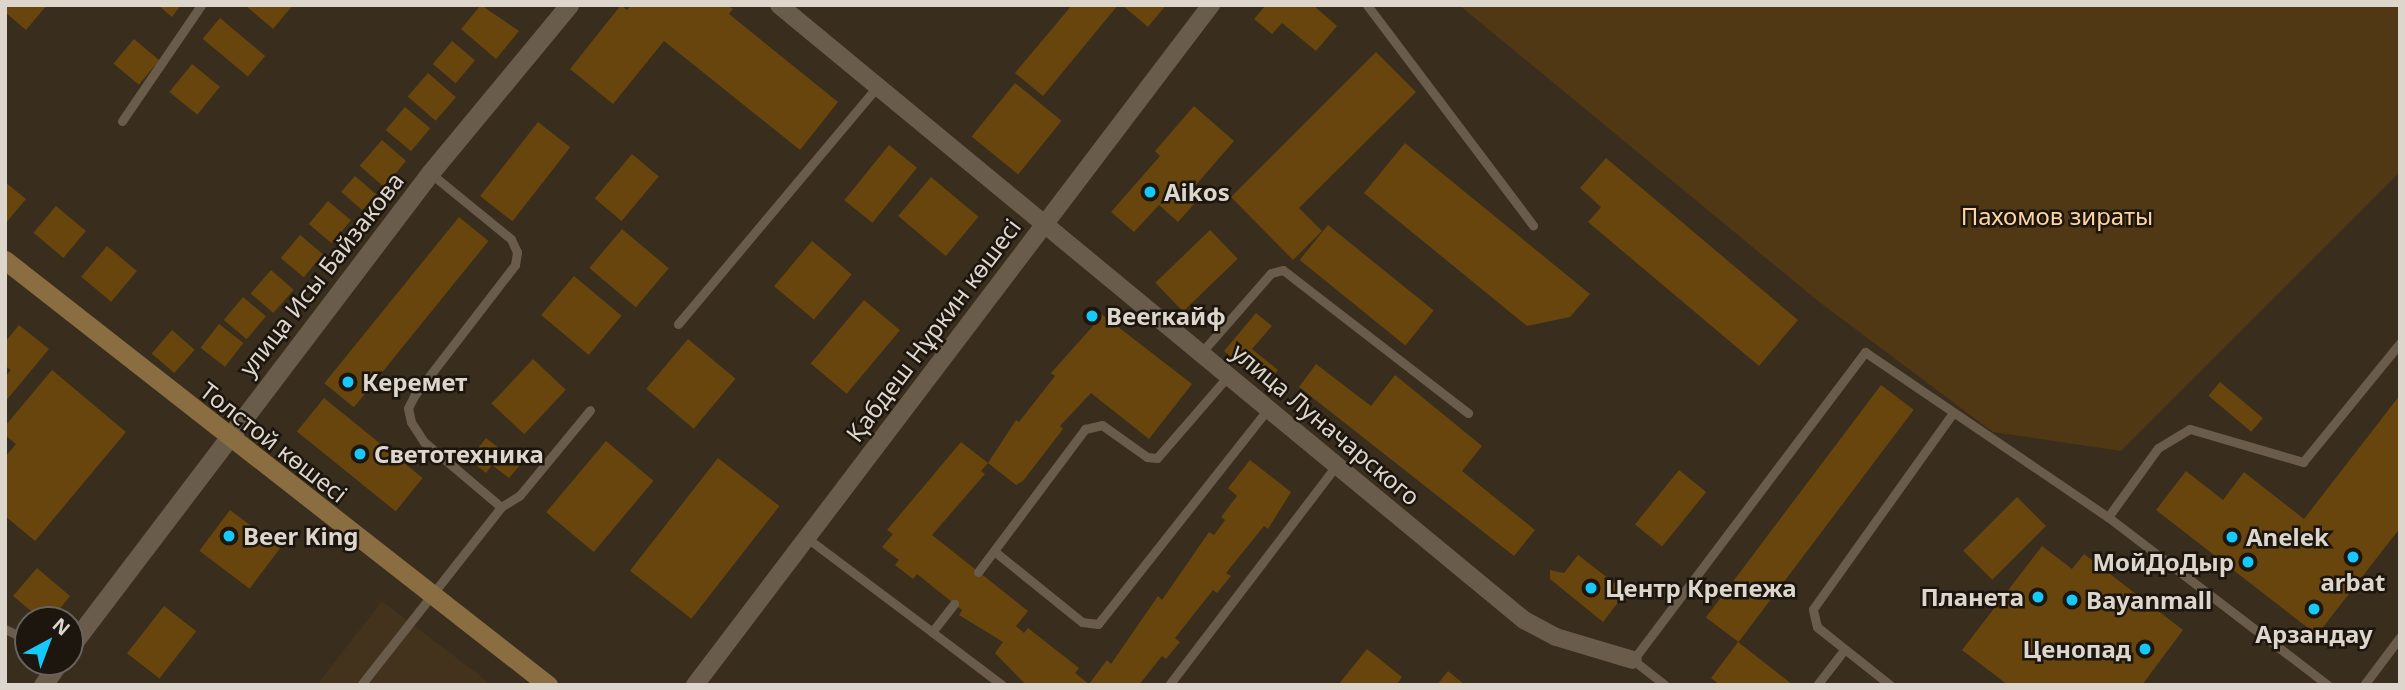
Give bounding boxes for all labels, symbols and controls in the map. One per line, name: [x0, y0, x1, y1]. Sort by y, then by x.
street label: улица Исы Байзакова: [233, 167, 409, 381]
place label: Aikos: [1164, 178, 1230, 206]
marker: Aikos: [1142, 184, 1158, 200]
park label: Пахомов зираты: [1961, 202, 2153, 230]
street label: Қабдеш Нұркин көшесі: [840, 213, 1026, 447]
place label: Beerкайф: [1106, 302, 1226, 330]
marker: Beerкайф: [1084, 308, 1100, 324]
street label: улица Луначарского: [1226, 337, 1426, 511]
place label: Керемет: [362, 368, 467, 396]
marker: Керемет: [340, 374, 356, 390]
street label: Толстой көшесі: [195, 376, 353, 508]
place label: Светотехника: [374, 440, 544, 468]
marker: Светотехника: [352, 446, 368, 462]
place label: Beer King: [243, 522, 358, 550]
place label: Anelek: [2246, 523, 2329, 551]
marker: Beer King: [221, 528, 237, 544]
marker: Anelek: [2224, 529, 2240, 545]
place label: МойДоДыр: [2092, 548, 2234, 576]
marker: arbat: [2345, 549, 2361, 565]
marker: МойДоДыр: [2240, 554, 2256, 570]
place label: arbat: [2320, 568, 2386, 596]
place label: Центр Крепежа: [1605, 574, 1797, 602]
marker: Центр Крепежа: [1583, 580, 1599, 596]
place label: Планета: [1921, 583, 2024, 611]
place label: Bayanmall: [2086, 586, 2212, 614]
marker: Планета: [2030, 589, 2046, 605]
marker: Bayanmall: [2064, 592, 2080, 608]
marker: Арзандау: [2306, 601, 2322, 617]
north arrow: [14, 606, 84, 676]
text: N: [47, 612, 76, 642]
place label: Арзандау: [2255, 620, 2373, 648]
place label: Ценопад: [2023, 635, 2131, 663]
marker: Ценопад: [2137, 641, 2153, 657]

